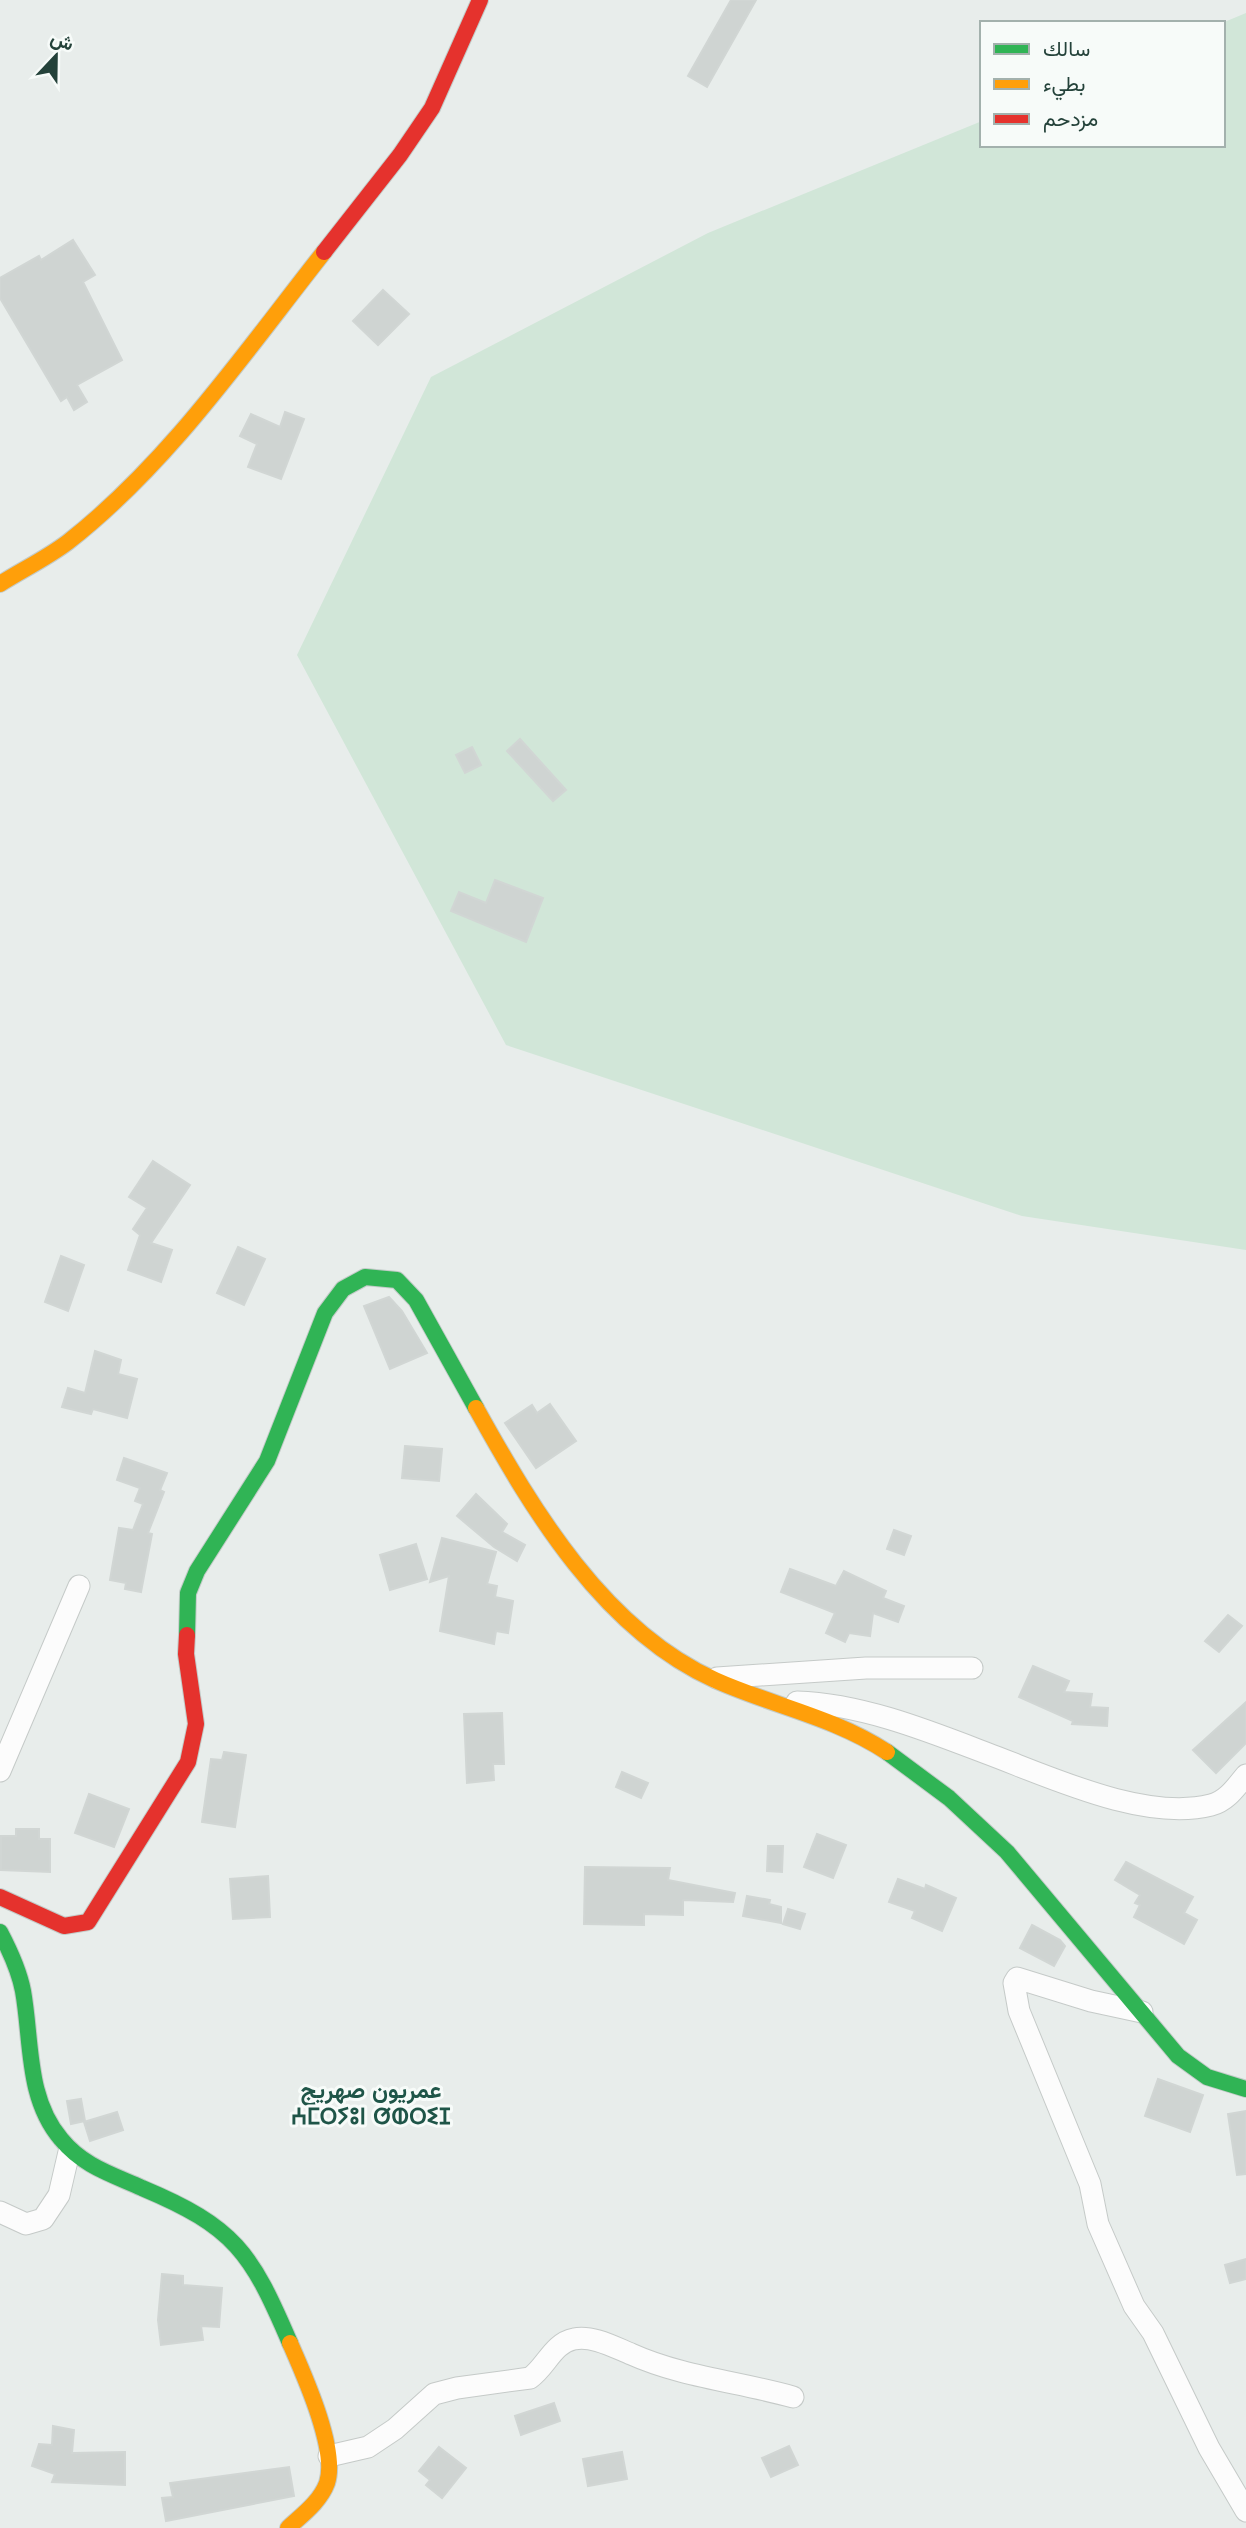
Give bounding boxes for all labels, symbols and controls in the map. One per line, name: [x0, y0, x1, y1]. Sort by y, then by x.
north arrow: [21, 21, 91, 91]
legend: [980, 21, 1225, 147]
text: ش: [47, 24, 78, 58]
text: سالك: [1043, 34, 1090, 64]
text: بطيء: [1043, 69, 1086, 101]
text: مزدحم: [1043, 104, 1098, 134]
district label: عمريون صهريج ⵄⵎⵔⵢⵓⵏ ⵚⵀⵔⵉⵊ: [291, 2073, 451, 2133]

